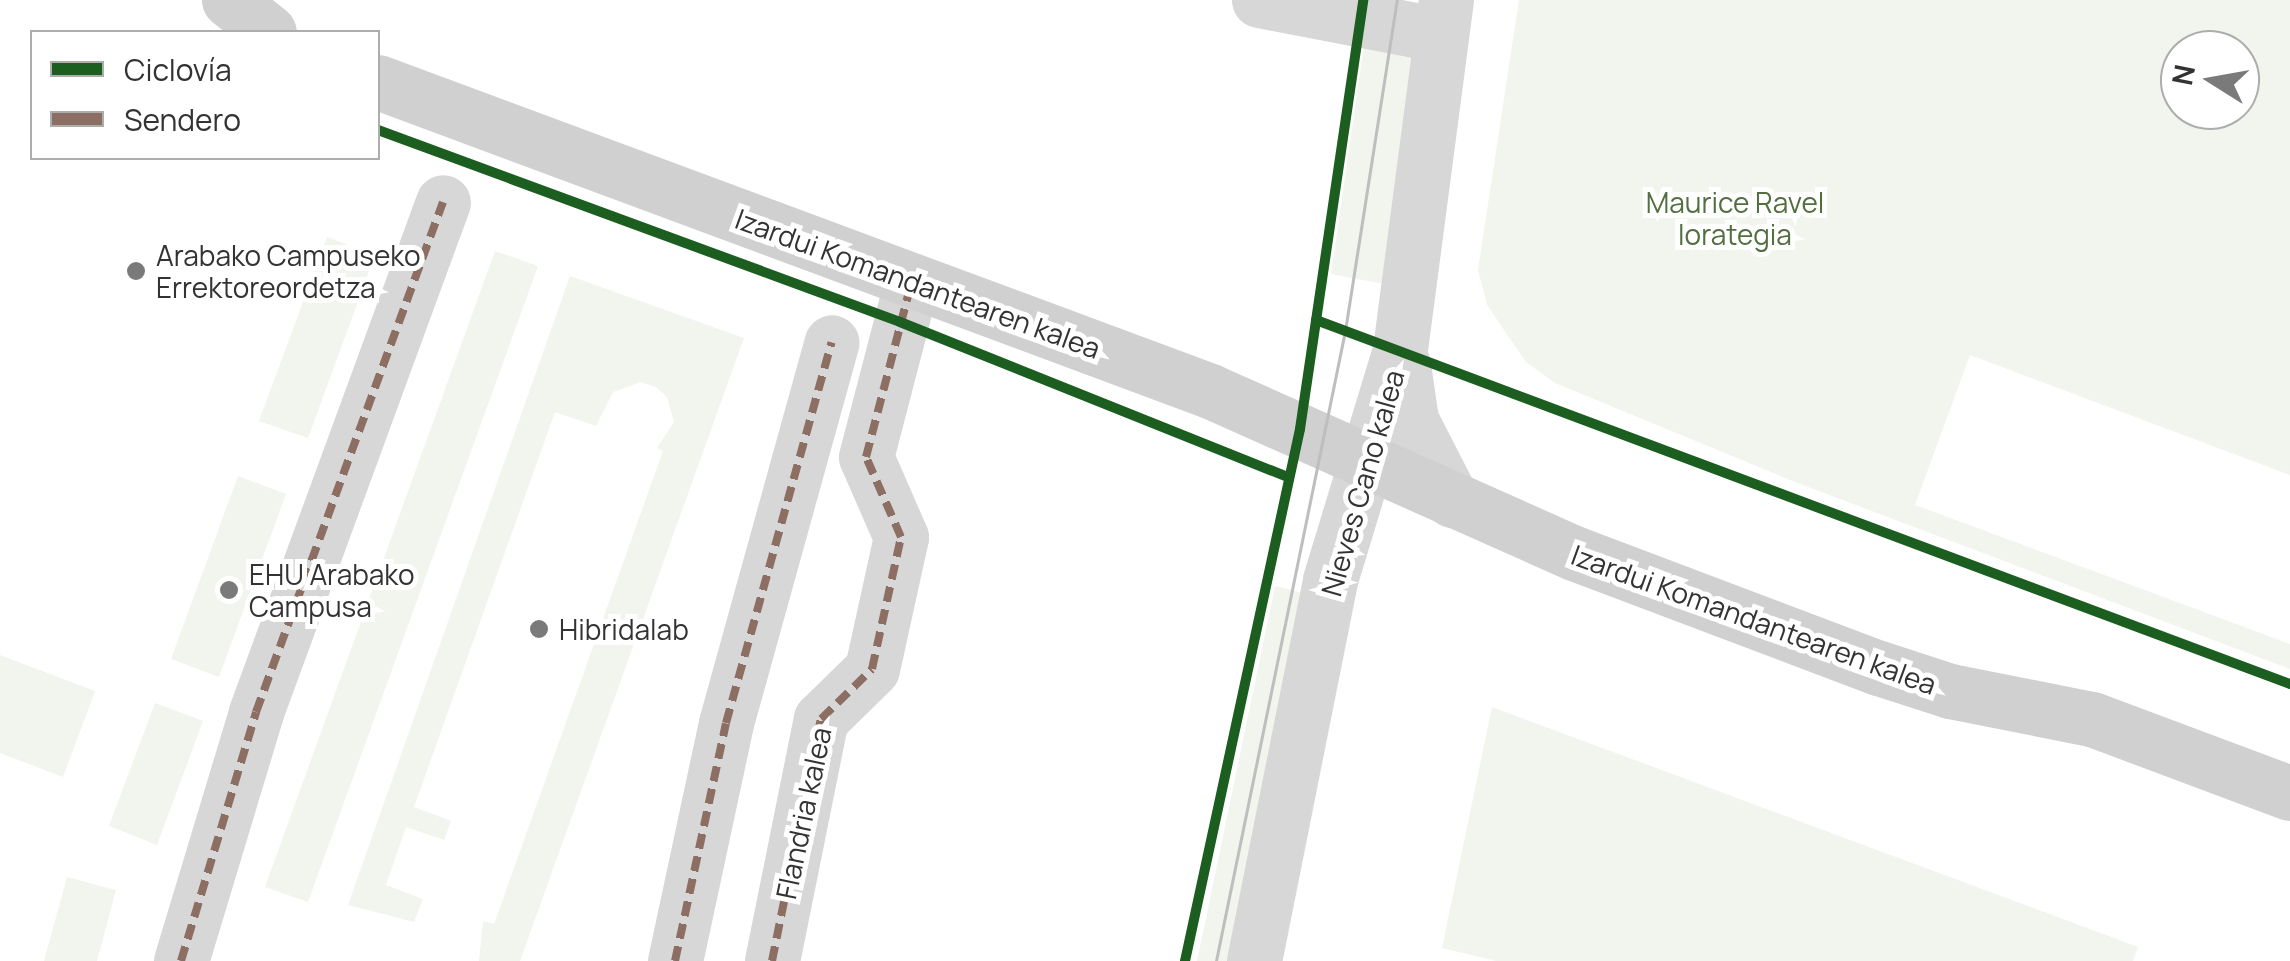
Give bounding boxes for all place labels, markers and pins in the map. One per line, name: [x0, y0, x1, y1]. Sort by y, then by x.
place label: Arabako Campuseko Errektoreordetza: [156, 238, 421, 304]
marker: Arabako Campuseko Errektoreordetza: [125, 260, 147, 282]
place label: EHU Arabako Campusa: [249, 557, 415, 623]
marker: EHU Arabako Campusa: [218, 579, 240, 601]
place label: Hibridalab: [559, 612, 689, 646]
marker: Hibridalab: [528, 618, 550, 640]

